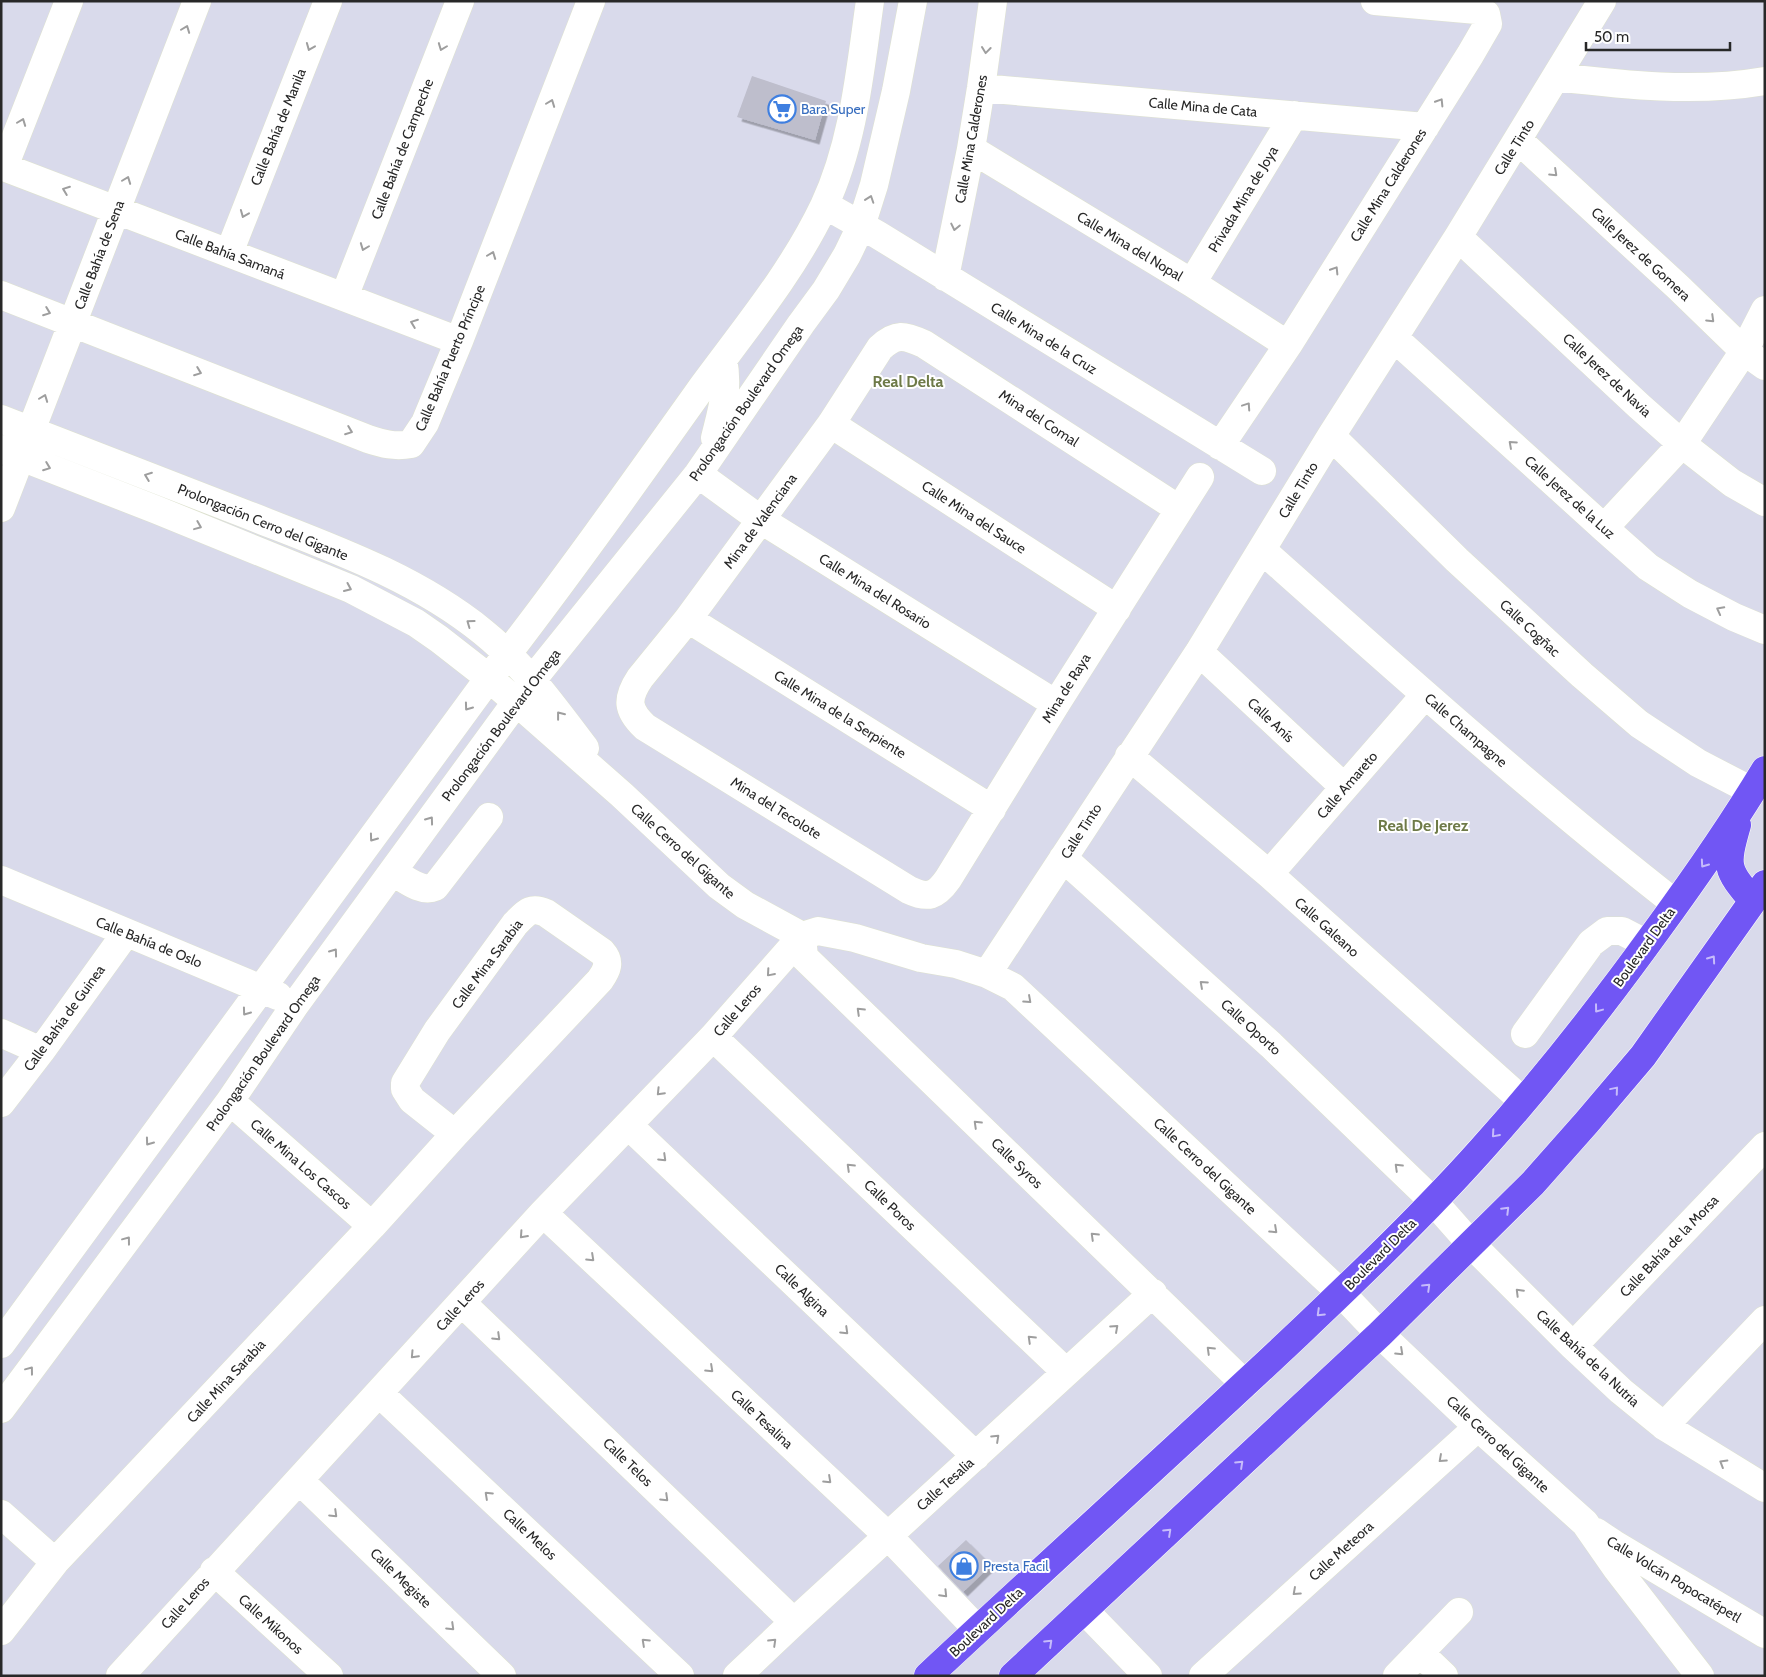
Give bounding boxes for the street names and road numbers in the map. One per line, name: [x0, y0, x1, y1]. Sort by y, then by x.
street label: Calle Bahía de Manila: [246, 66, 310, 188]
street label: Calle Mina Calderones: [951, 73, 991, 205]
street label: Calle Bahía de Campeche: [367, 76, 437, 222]
street label: Calle Mina de Cata: [1148, 93, 1258, 121]
street label: Calle Tinto: [1490, 115, 1538, 178]
street label: Calle Mina Calderones: [1346, 125, 1430, 245]
street label: Privada Mina de Joya: [1204, 142, 1282, 256]
street label: Calle Bahía de Sena: [70, 198, 128, 312]
street label: Calle Jerez de Gomera: [1588, 203, 1695, 305]
street label: Calle Mina del Nopal: [1074, 207, 1187, 285]
street label: Calle Bahía Samaná: [173, 225, 288, 283]
street label: Calle Bahía Puerto Príncipe: [411, 282, 489, 434]
street label: Calle Mina de la Cruz: [987, 298, 1101, 378]
street label: Prolongación Boulevard Omega: [685, 321, 807, 485]
street label: Calle Jerez de Navia: [1559, 329, 1655, 421]
street label: Mina del Comal: [996, 385, 1083, 451]
street label: Calle Jerez de la Luz: [1521, 451, 1619, 543]
street label: Calle Tinto: [1274, 458, 1322, 521]
street label: Mina de Valenciana: [719, 470, 801, 572]
street label: Calle Mina del Sauce: [918, 476, 1030, 558]
street label: Prolongación Cerro del Gigante: [175, 480, 351, 564]
street label: Calle Mina del Rosario: [816, 549, 935, 633]
street label: Calle Cogñac: [1496, 595, 1564, 661]
street label: Prolongación Boulevard Omega: [438, 645, 564, 805]
street label: Mina de Raya: [1038, 650, 1095, 726]
street label: Calle Mina de la Serpiente: [771, 666, 909, 762]
street label: Calle Champagne: [1421, 689, 1511, 771]
street label: Calle Anís: [1244, 694, 1298, 746]
street label: Calle Amareto: [1313, 747, 1381, 822]
street label: Mina del Tecolote: [727, 773, 825, 843]
street label: Calle Cerro del Gigante: [627, 799, 739, 903]
street label: Calle Tinto: [1056, 800, 1106, 862]
street label: Calle Galeano: [1291, 893, 1363, 961]
street label: Boulevard Delta: [1609, 903, 1679, 990]
street label: Calle Bahía de Oslo: [93, 912, 205, 972]
street label: Calle Mina Sarabia: [447, 915, 527, 1012]
street label: Calle Bahía de Guinea: [19, 961, 109, 1075]
street label: Prolongación Boulevard Omega: [202, 971, 324, 1135]
street label: Calle Leros: [709, 980, 765, 1040]
street label: Calle Oporto: [1217, 995, 1285, 1059]
street label: Calle Cerro del Gigante: [1150, 1114, 1260, 1218]
street label: Calle Mina Los Cascos: [247, 1115, 356, 1213]
street label: Calle Syros: [987, 1134, 1047, 1192]
street label: Calle Poros: [860, 1176, 920, 1234]
street label: Calle Bahía de la Morsa: [1616, 1191, 1722, 1301]
street label: Boulevard Delta: [1340, 1214, 1420, 1294]
street label: Calle Algina: [771, 1260, 833, 1321]
street label: Calle Leros: [432, 1275, 488, 1335]
street label: Calle Bahía de la Nutria: [1533, 1305, 1644, 1411]
street label: Calle Mina Sarabia: [183, 1335, 269, 1426]
street label: Calle Tesalina: [727, 1385, 797, 1453]
street label: Calle Cerro del Gigante: [1443, 1392, 1553, 1496]
street label: Calle Telos: [599, 1434, 657, 1490]
street label: Calle Tesalia: [913, 1453, 978, 1515]
street label: Calle Melos: [499, 1504, 561, 1564]
street label: Calle Meteora: [1305, 1517, 1377, 1585]
street label: Calle Volcán Popocatépetl: [1604, 1532, 1745, 1627]
street label: Calle Megiste: [367, 1544, 435, 1612]
street label: Calle Leros: [157, 1573, 213, 1633]
street label: Boulevard Delta: [945, 1583, 1027, 1661]
street label: Calle Mikonos: [235, 1590, 307, 1658]

